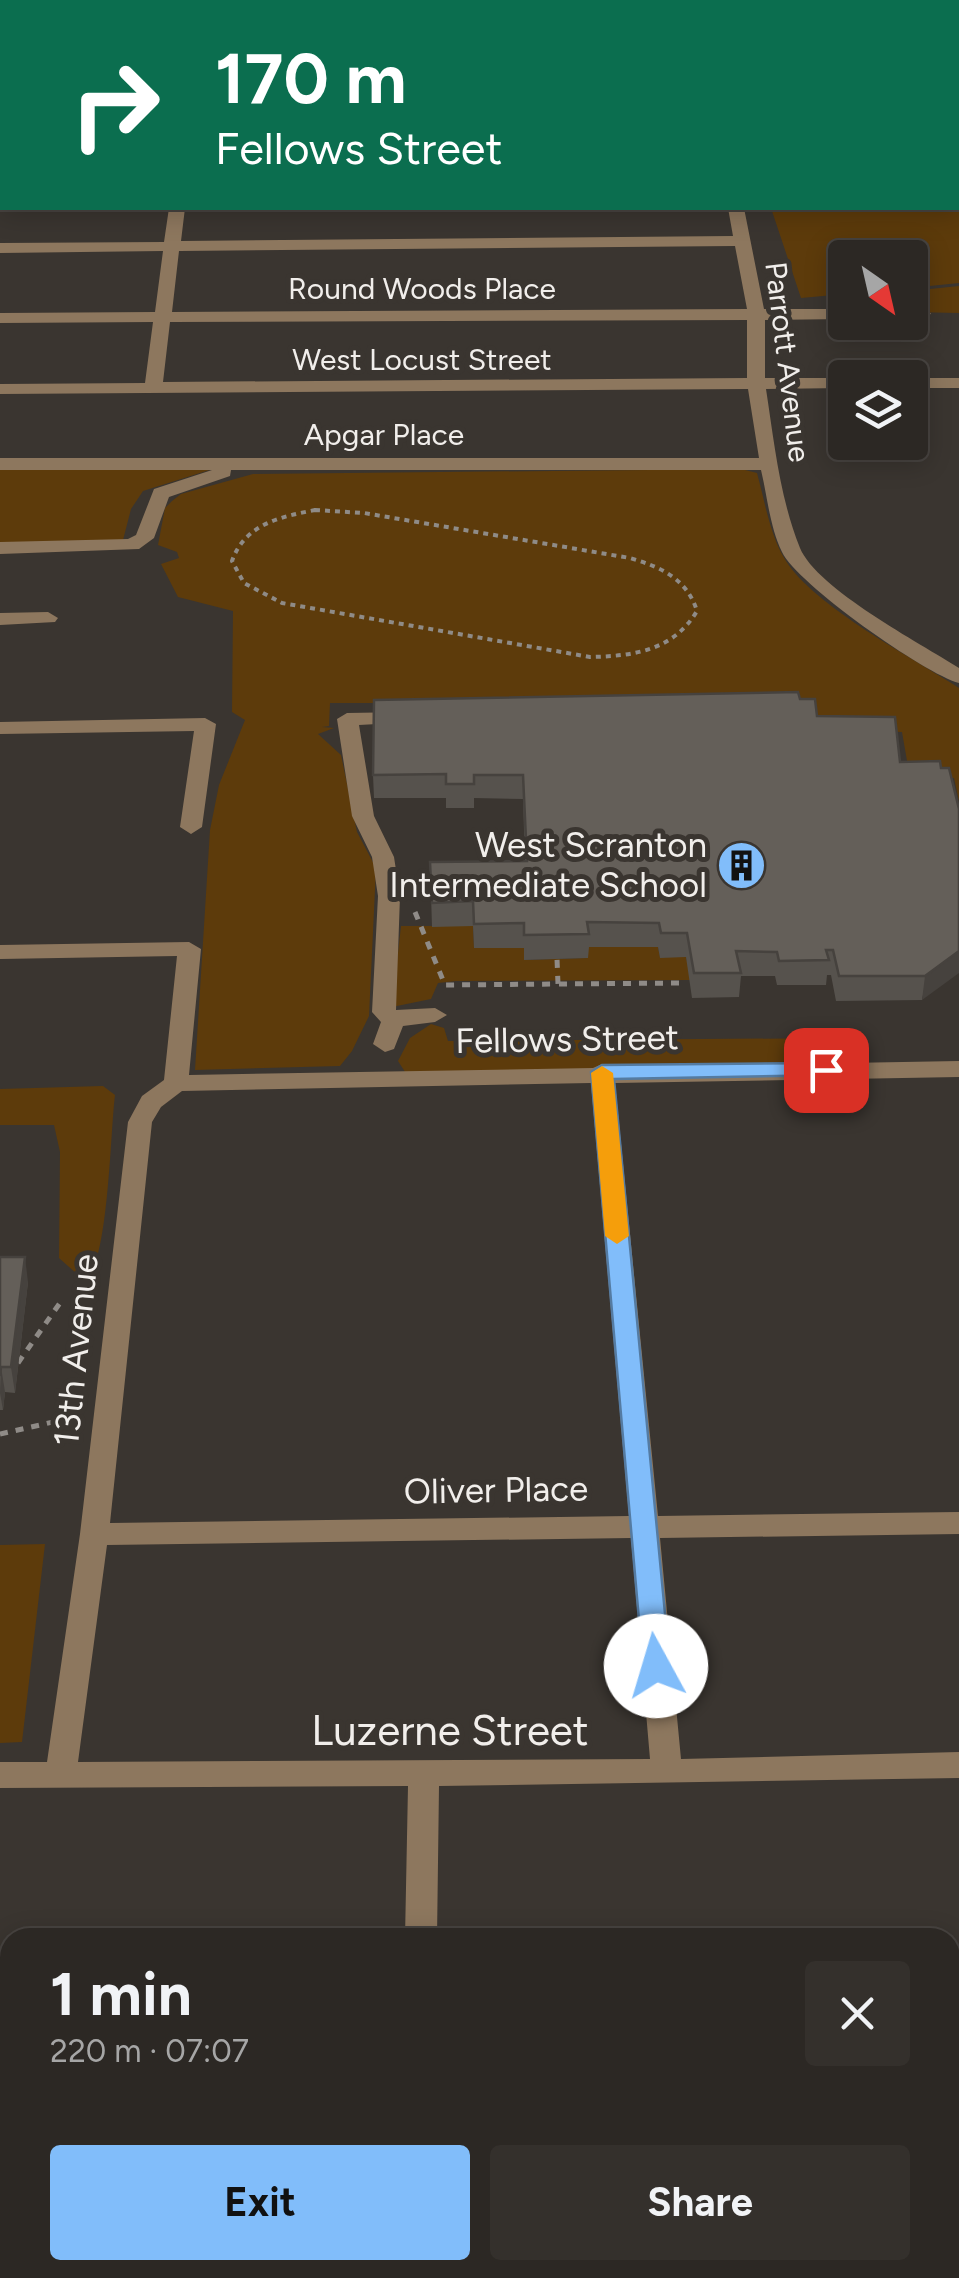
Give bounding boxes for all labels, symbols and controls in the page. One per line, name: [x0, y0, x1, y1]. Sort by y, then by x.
text: 170 m: [215, 36, 407, 121]
icon: right: [50, 40, 180, 170]
text: Fellows Street: [215, 121, 502, 175]
north arrow: [828, 240, 928, 340]
map controls: [828, 240, 928, 460]
street label: Parrott Avenue: [757, 260, 819, 464]
street label: Round Woods Place: [288, 270, 556, 307]
street label: West Locust Street: [292, 341, 552, 378]
button: layers: [828, 360, 928, 460]
street label: Apgar Place: [304, 416, 464, 453]
place label: West Scranton Intermediate School: [389, 824, 707, 906]
building icon: West Scranton Intermediate School: [716, 839, 768, 891]
street label: Fellows Street: [455, 1016, 679, 1062]
pin: [784, 1028, 869, 1113]
icon: arrive: [799, 1043, 854, 1098]
street label: 13th Avenue: [45, 1252, 107, 1448]
street label: Oliver Place: [404, 1467, 588, 1513]
position arrow: [604, 1614, 708, 1718]
street label: Luzerne Street: [311, 1705, 589, 1756]
text: 1 min: [50, 1958, 192, 2030]
button: close: [805, 1961, 910, 2066]
text: 220 m · 07:07: [50, 2032, 249, 2070]
button: Exit: [50, 2145, 470, 2260]
button: Share: [490, 2145, 910, 2260]

